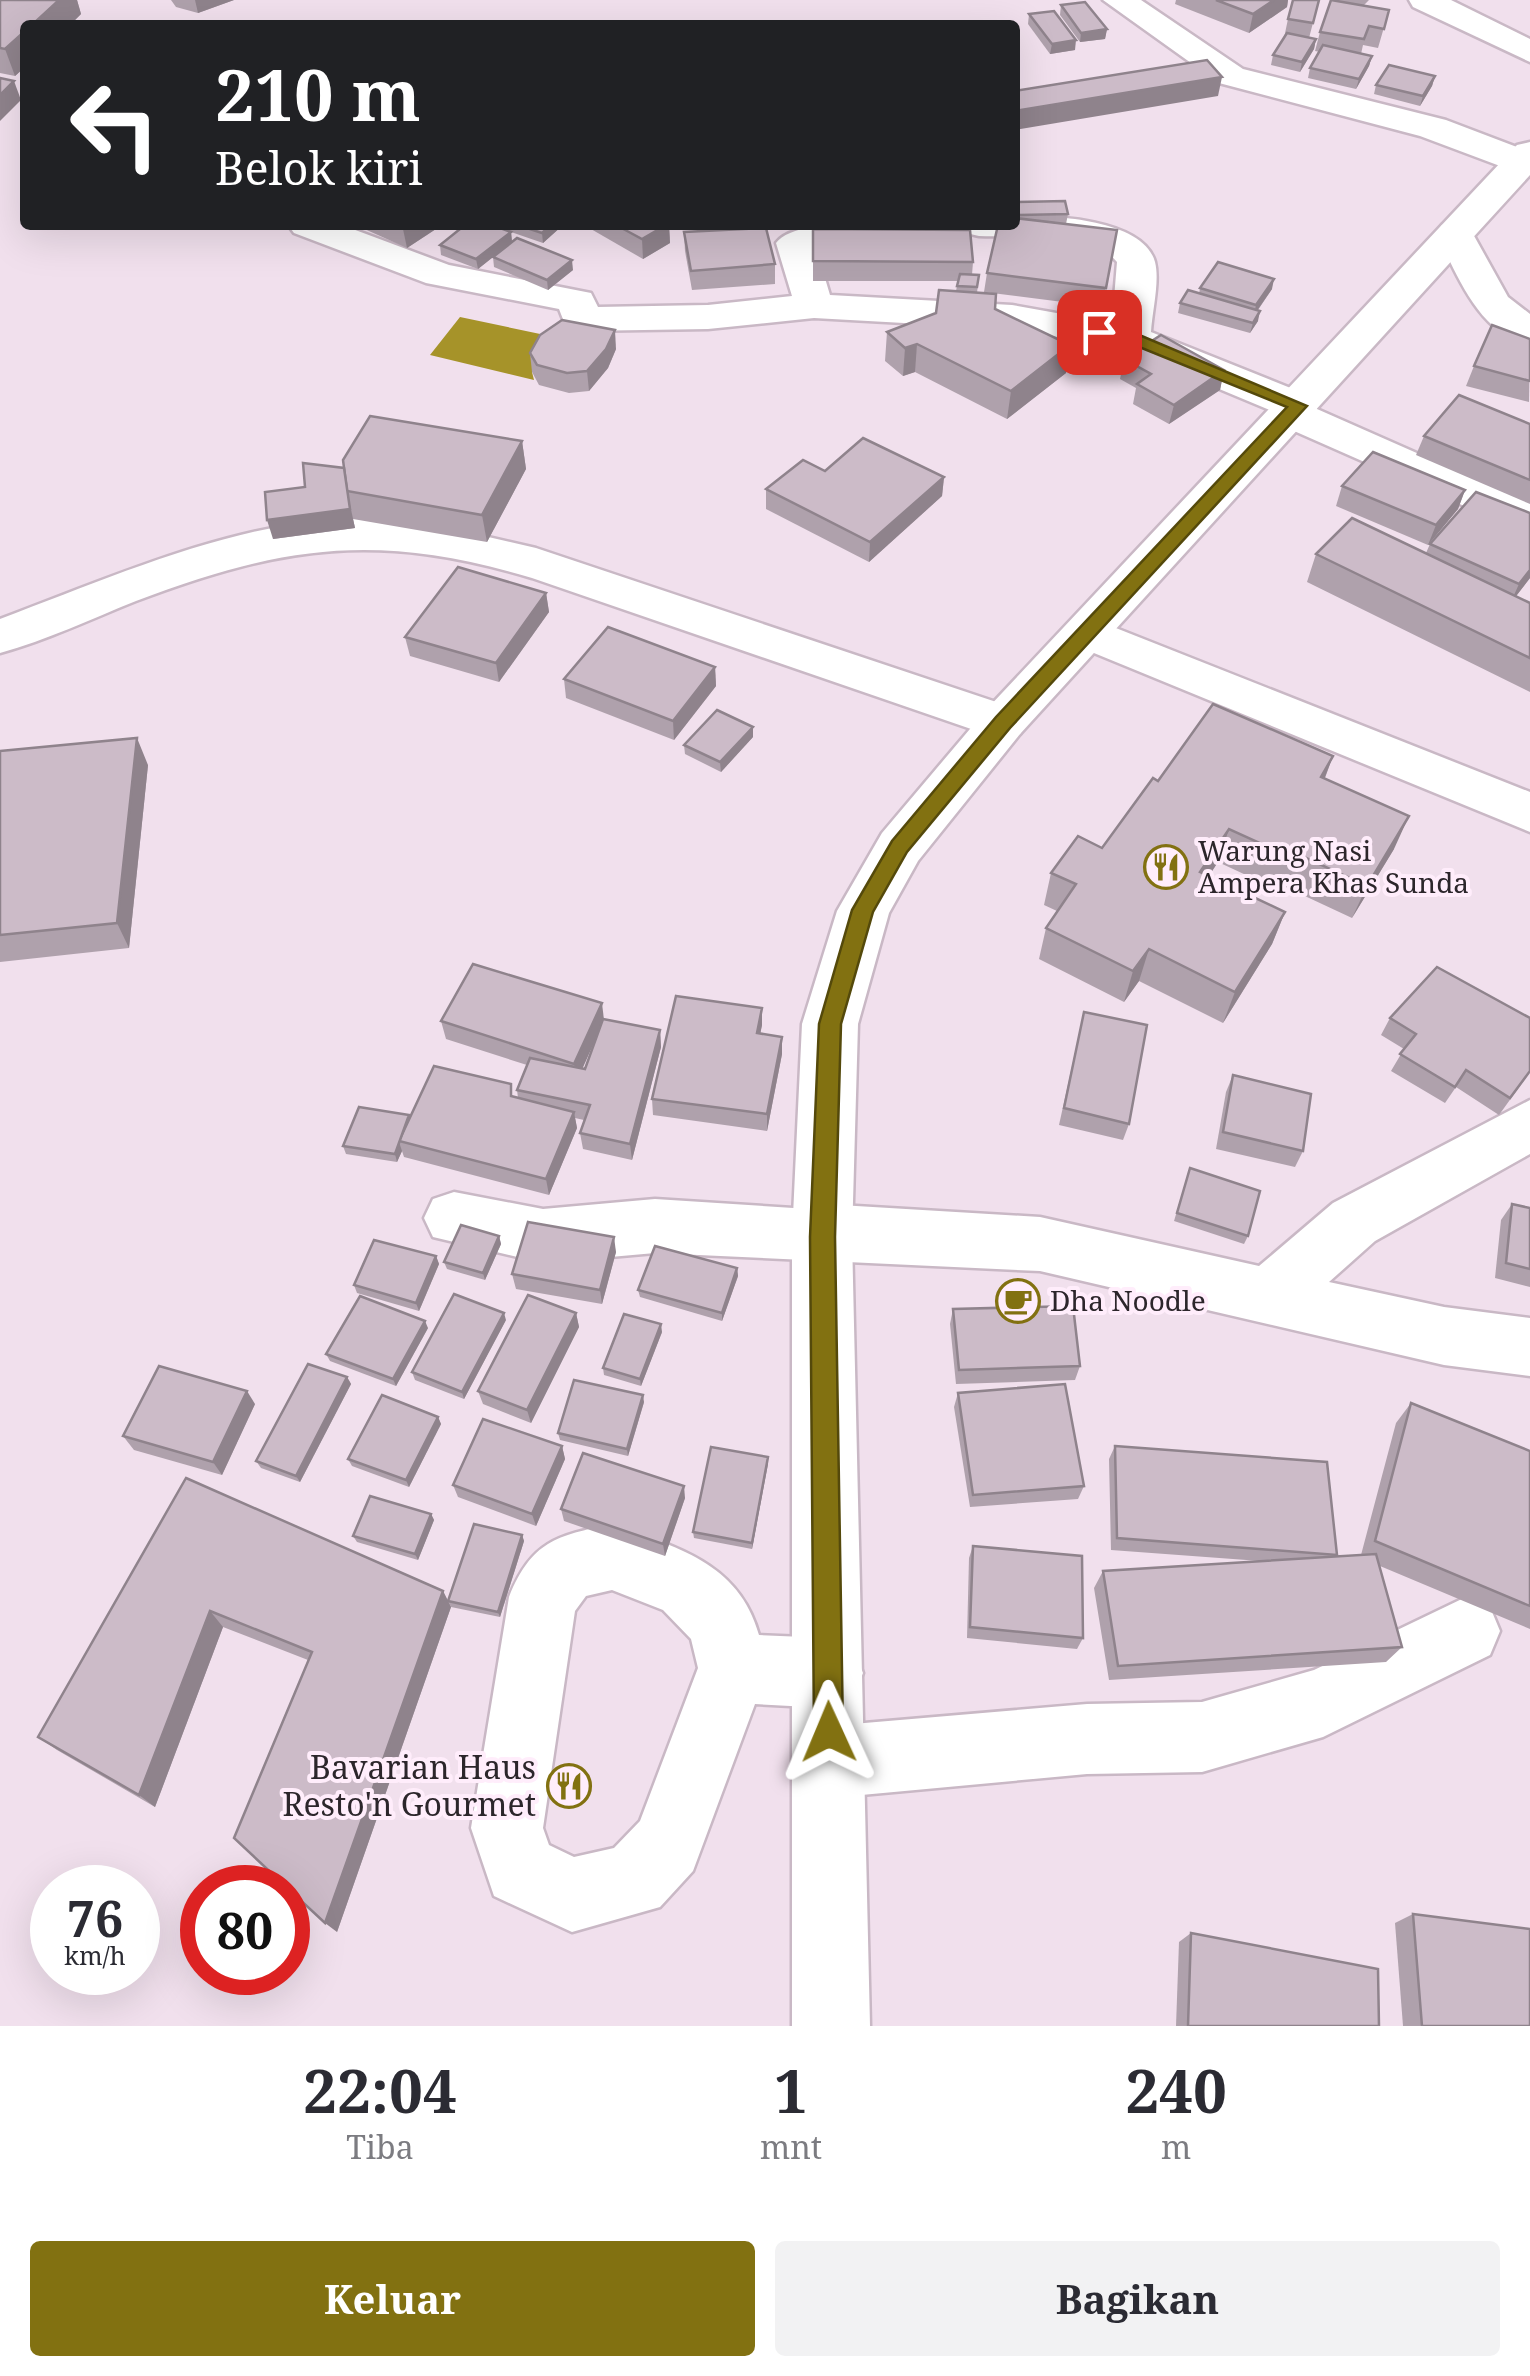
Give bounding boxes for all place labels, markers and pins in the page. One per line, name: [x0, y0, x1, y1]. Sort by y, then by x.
pin: [1057, 290, 1142, 375]
place label: Warung Nasi Ampera Khas Sunda: [1198, 831, 1469, 901]
restaurant icon: Warung Nasi Ampera Khas Sunda: [1143, 844, 1189, 890]
cafe icon: Dha Noodle: [995, 1278, 1041, 1324]
place label: Dha Noodle: [1050, 1281, 1206, 1319]
place label: Bavarian Haus Resto'n Gourmet: [282, 1745, 536, 1825]
restaurant icon: Bavarian Haus Resto'n Gourmet: [546, 1763, 592, 1809]

